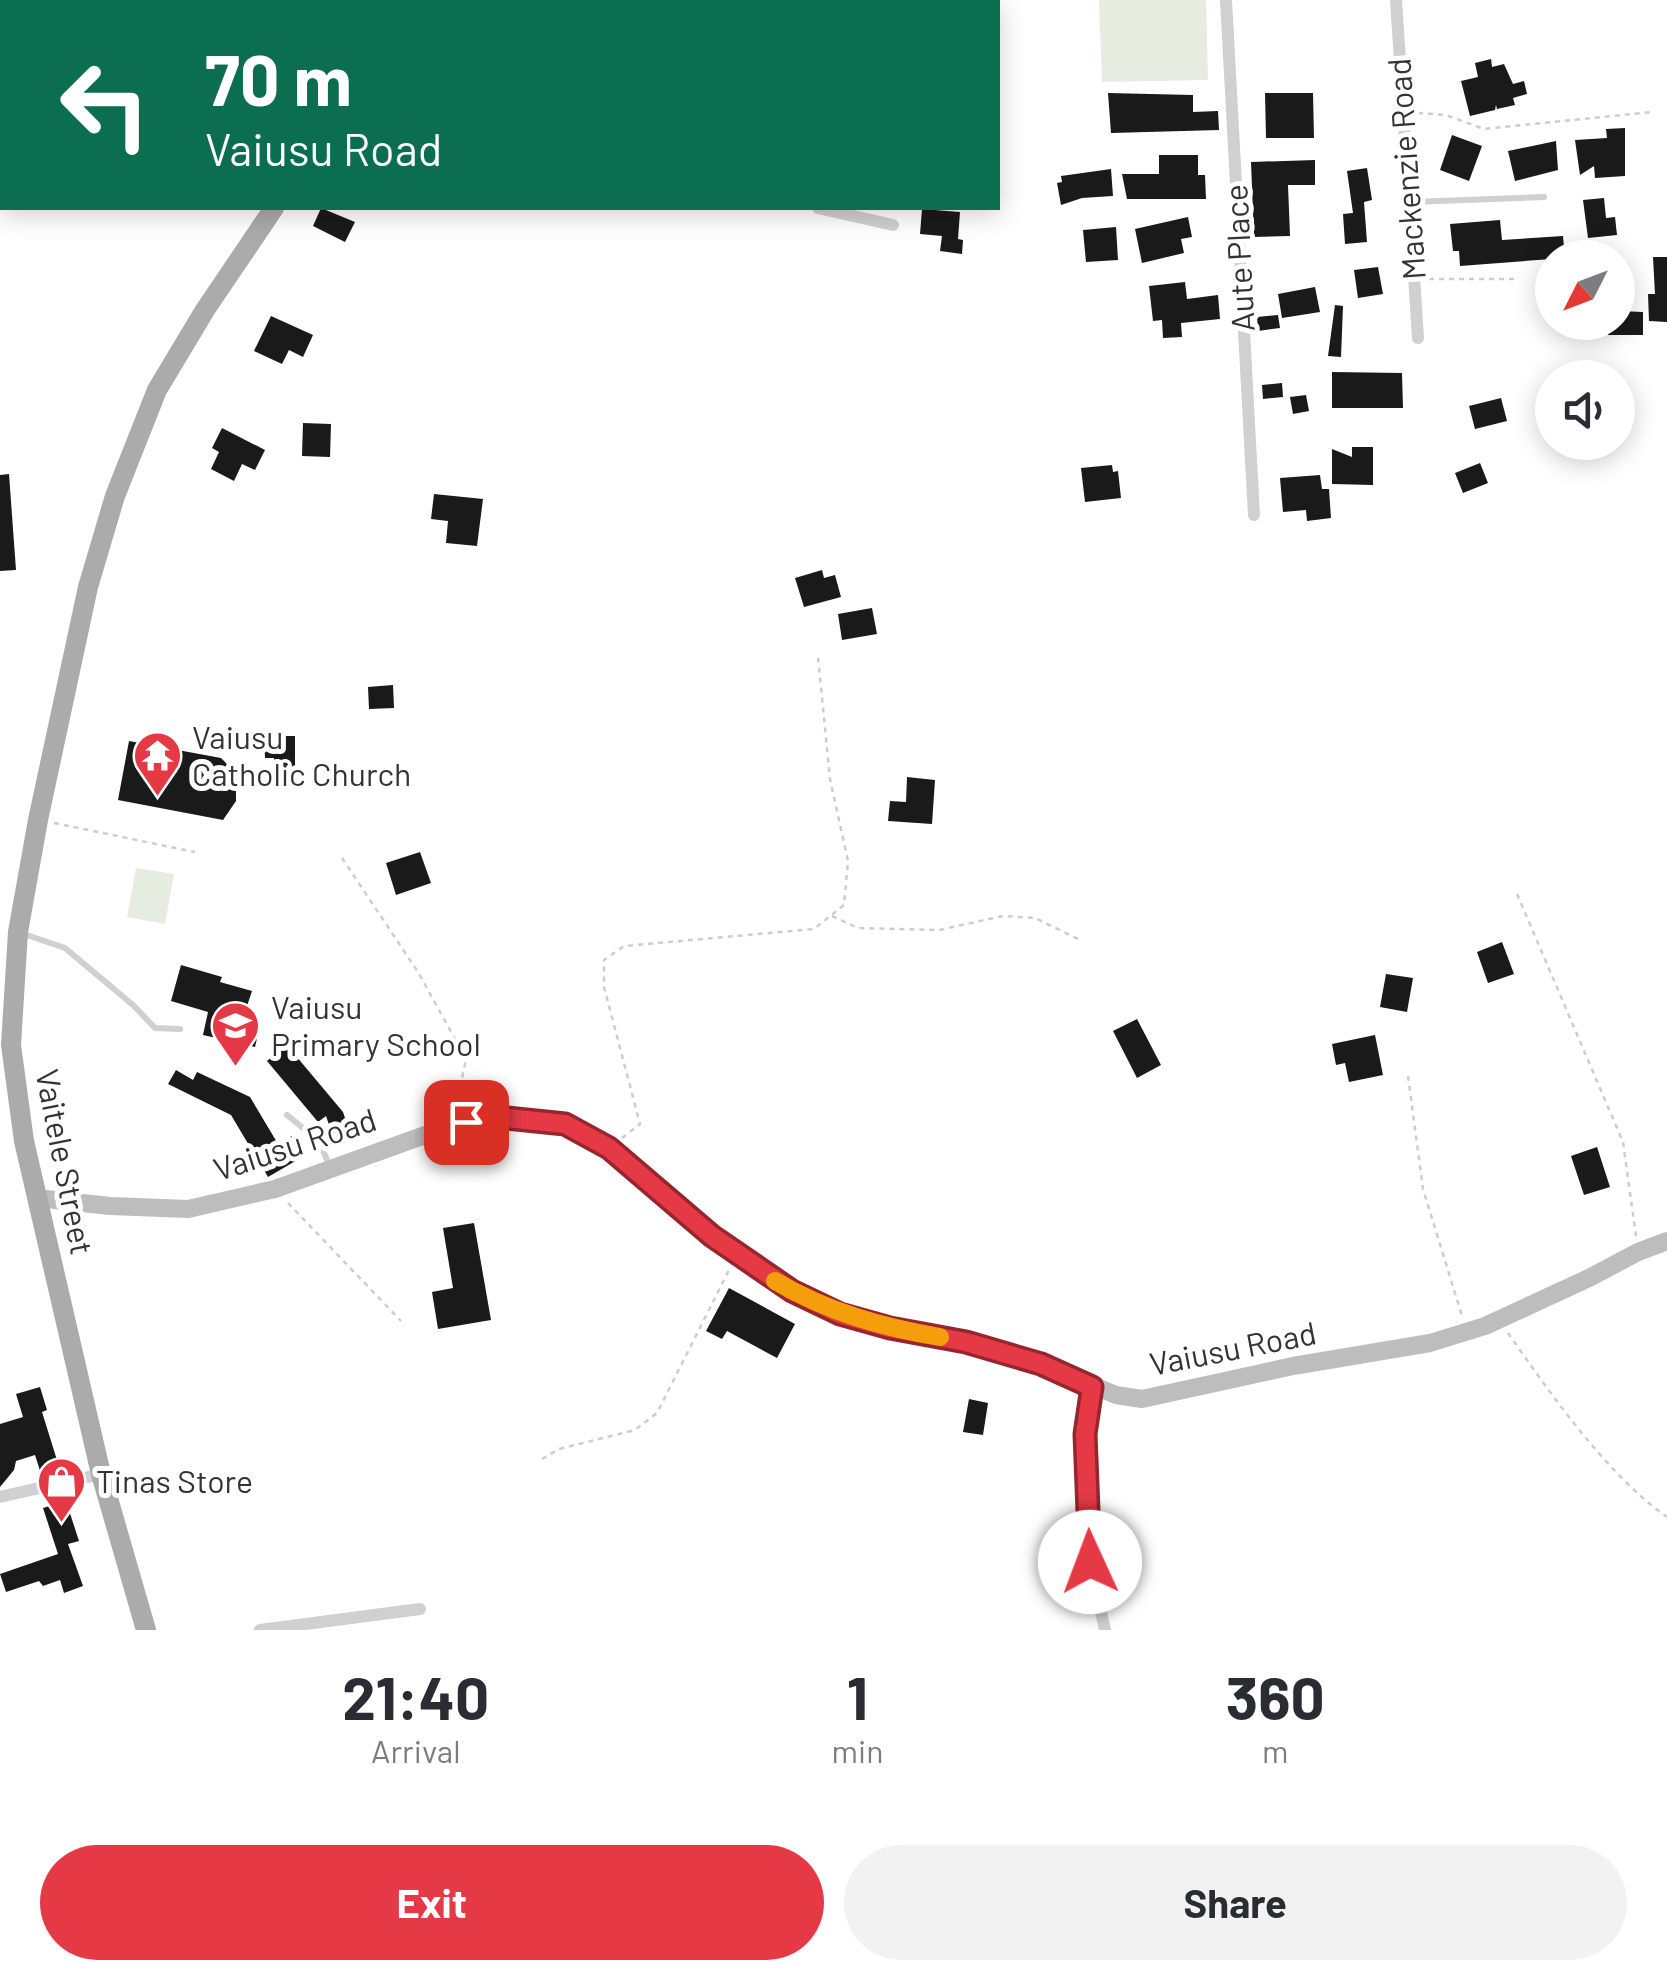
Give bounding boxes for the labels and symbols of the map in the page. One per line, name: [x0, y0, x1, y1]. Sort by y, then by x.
street label: Mackenzie Road: [1378, 57, 1432, 281]
street label: Aute Place: [1215, 183, 1261, 333]
north arrow: [1535, 240, 1635, 340]
place label: Vaiusu Catholic Church: [192, 717, 411, 792]
temple icon: Vaiusu Catholic Church: [131, 730, 183, 798]
place label: Vaiusu Primary School: [271, 987, 481, 1062]
school or university icon: Vaiusu Primary School: [210, 1000, 262, 1068]
street label: Vaitele Street: [29, 1066, 103, 1258]
pin: [424, 1080, 509, 1165]
street label: Vaiusu Road: [208, 1099, 380, 1187]
street label: Vaiusu Road: [1146, 1312, 1319, 1382]
shop icon: Tinas Store: [35, 1456, 87, 1524]
place label: Tinas Store: [96, 1461, 253, 1499]
position arrow: [1038, 1510, 1142, 1614]

